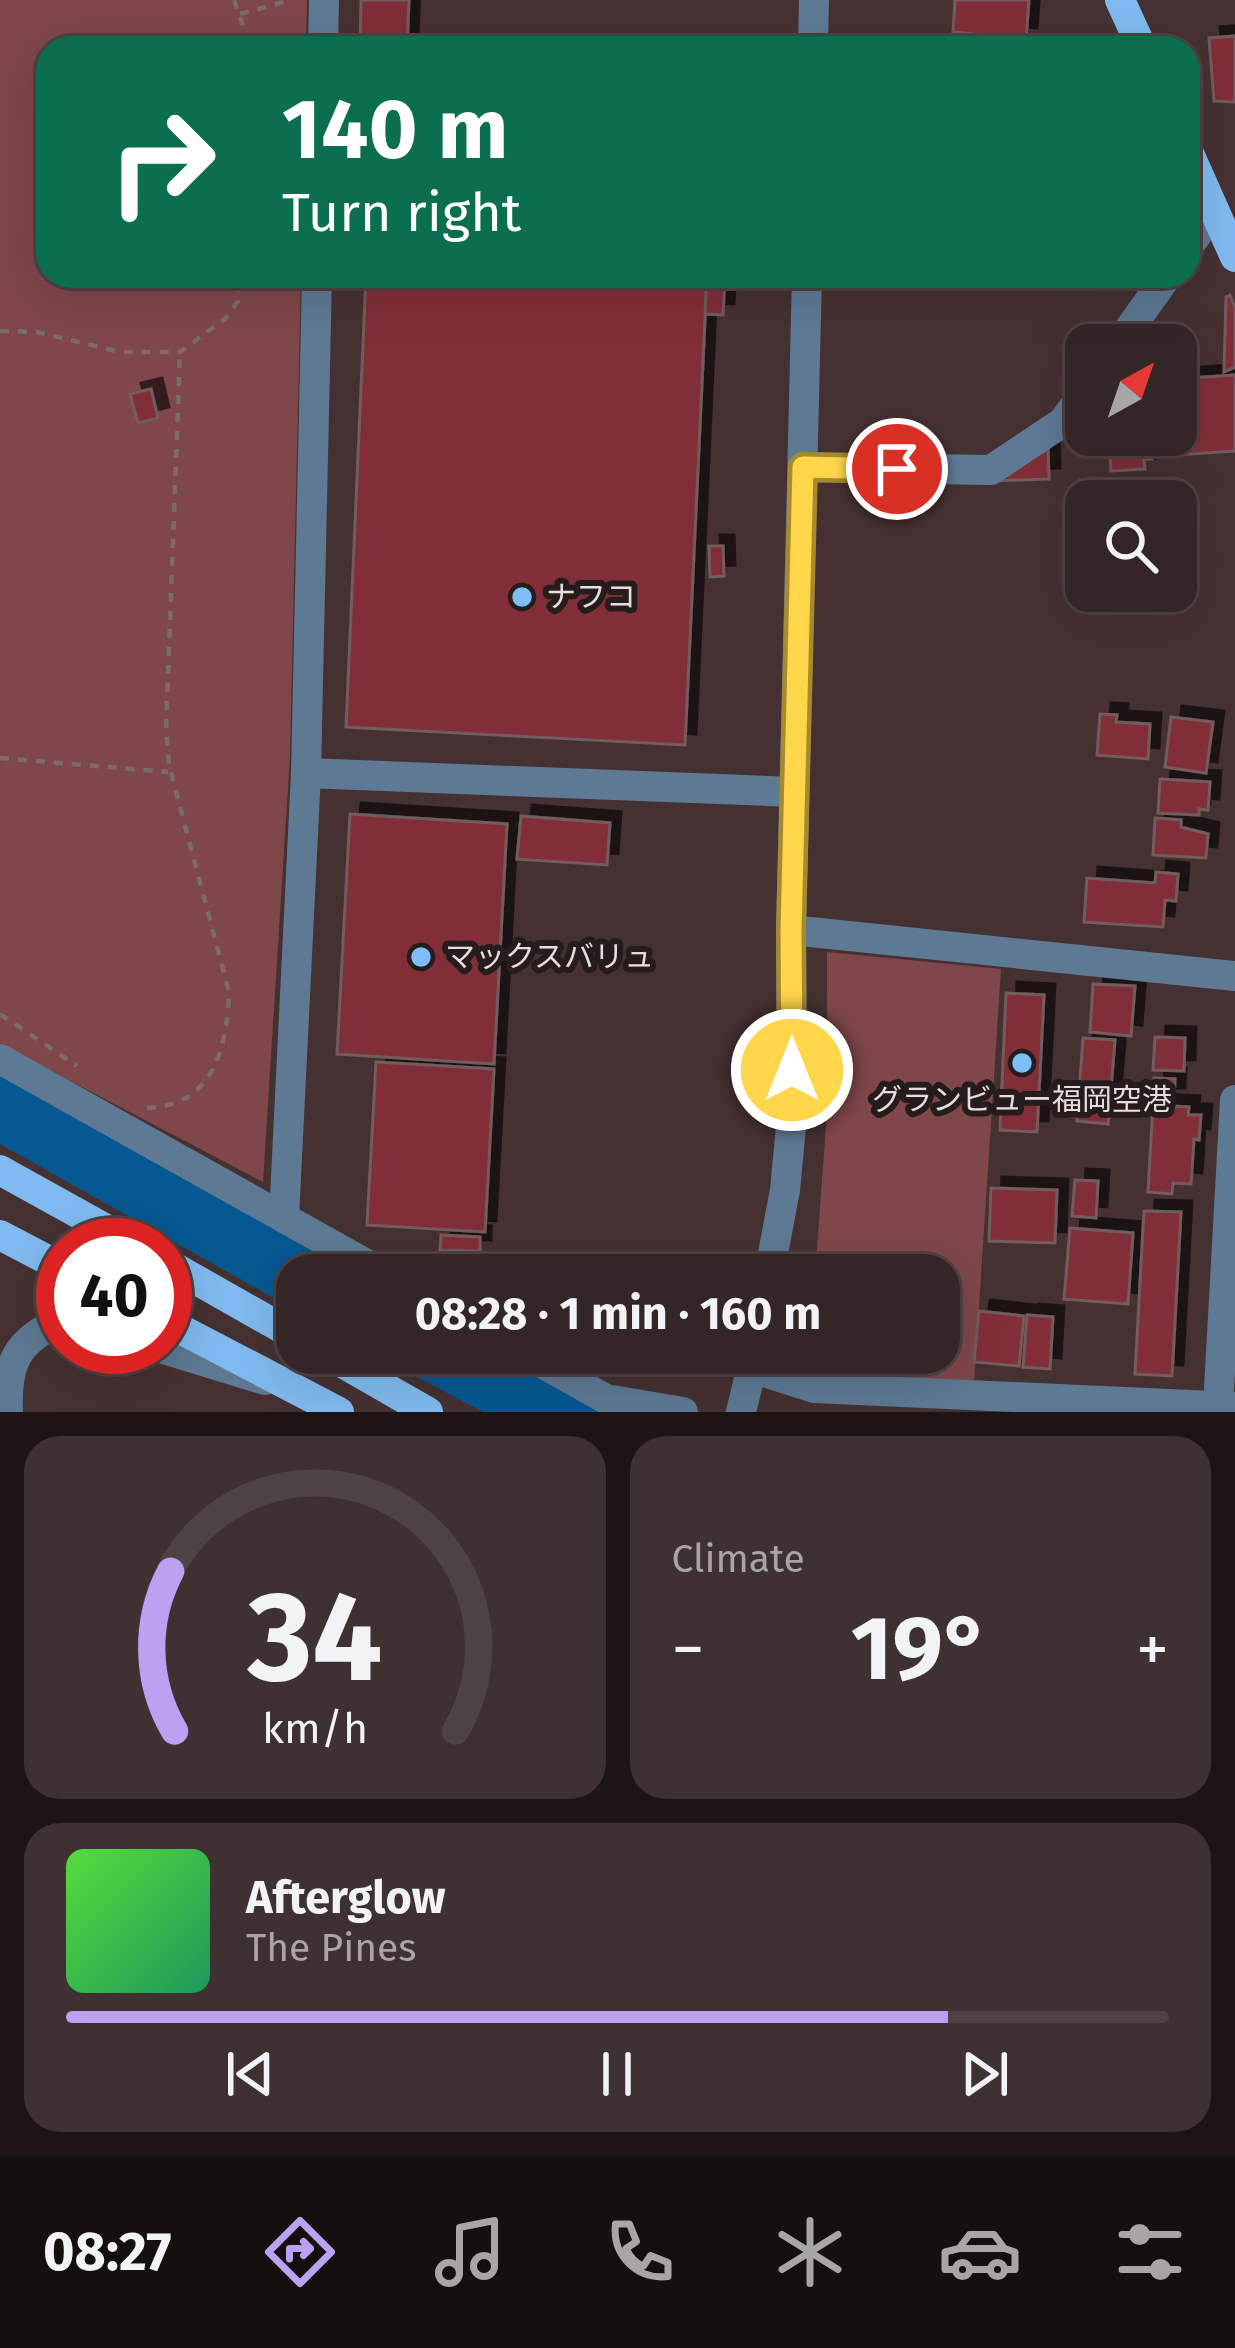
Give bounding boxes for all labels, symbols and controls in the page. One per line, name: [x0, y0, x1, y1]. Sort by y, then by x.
text: 140 m: [282, 79, 508, 180]
icon: right: [84, 84, 240, 240]
text: Turn right: [282, 181, 521, 245]
north arrow: [1065, 324, 1197, 456]
map controls: [1065, 324, 1197, 612]
pin: [846, 418, 948, 520]
icon: arrive: [864, 436, 930, 502]
button: search: [1065, 480, 1197, 612]
place label: ナフコ: [546, 579, 636, 615]
marker: ナフコ: [509, 584, 535, 610]
place label: マックスバリュ: [445, 939, 654, 975]
marker: マックスバリュ: [408, 944, 434, 970]
position arrow: [729, 1007, 855, 1133]
marker: グランビュー福岡空港: [1009, 1050, 1035, 1076]
place label: グランビュー福岡空港: [872, 1082, 1172, 1118]
speed limit sign: 40: [36, 1218, 192, 1374]
text: 08:28 · 1 min · 160 m: [415, 1287, 821, 1341]
text: Climate: [672, 1536, 805, 1582]
text: 34: [246, 1563, 382, 1713]
text: 19°: [851, 1595, 990, 1703]
text: −: [672, 1610, 705, 1689]
text: +: [1136, 1610, 1169, 1689]
text: km/h: [262, 1702, 368, 1753]
text: Afterglow: [246, 1871, 445, 1925]
text: The Pines: [246, 1925, 417, 1971]
icon: previous: [217, 2041, 283, 2107]
icon: pause: [584, 2041, 650, 2107]
icon: next: [952, 2041, 1018, 2107]
icon: directions: [258, 2210, 342, 2294]
icon: music: [428, 2210, 512, 2294]
icon: phone: [598, 2210, 682, 2294]
icon: climate: [768, 2210, 852, 2294]
icon: car: [938, 2210, 1022, 2294]
icon: filters: [1108, 2210, 1192, 2294]
text: 08:27: [43, 2220, 172, 2284]

